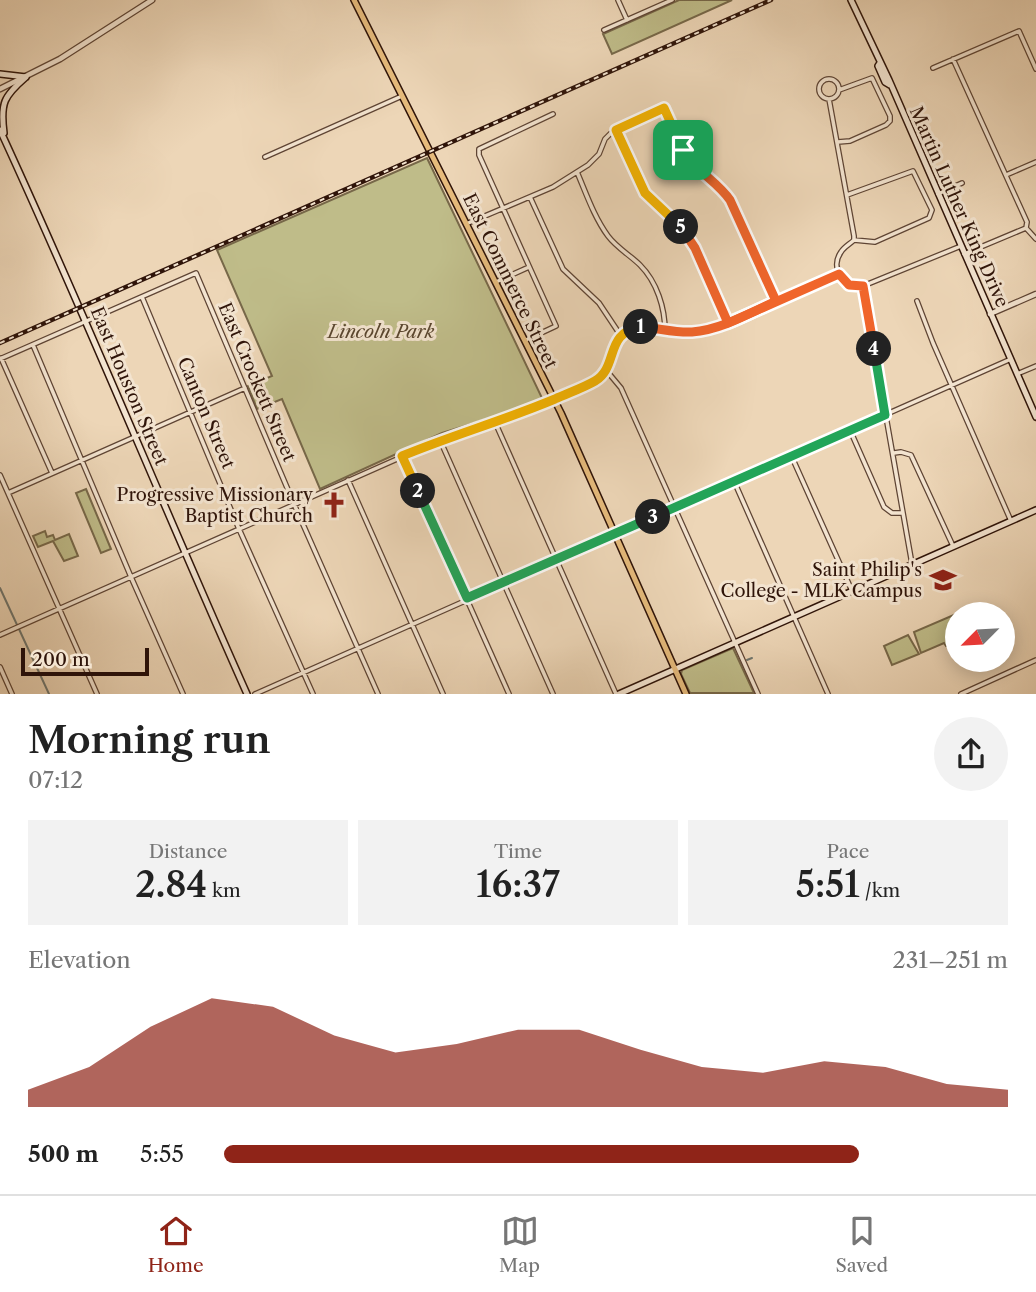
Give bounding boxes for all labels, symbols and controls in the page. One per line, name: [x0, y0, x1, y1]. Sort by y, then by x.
street label: Martin Luther King Drive: [905, 103, 1013, 311]
pin: [653, 120, 713, 180]
icon: arrive: [664, 131, 702, 169]
street label: East Commerce Street: [458, 190, 562, 373]
pin: 5: [664, 210, 698, 244]
text: 5: [675, 215, 686, 238]
street label: East Crockett Street: [213, 299, 301, 466]
street label: East Houston Street: [86, 303, 173, 469]
pin: 1: [624, 310, 658, 344]
text: 1: [636, 315, 645, 338]
park label: Lincoln Park: [326, 321, 435, 343]
pin: 4: [856, 332, 892, 366]
text: 4: [868, 337, 879, 360]
street label: Canton Street: [173, 354, 240, 473]
pin: 2: [400, 474, 436, 508]
text: 2: [412, 479, 423, 502]
place label: Progressive Missionary Baptist Church: [117, 484, 314, 527]
church icon: Progressive Missionary Baptist Church: [319, 490, 349, 520]
pin: 3: [636, 500, 670, 534]
text: 3: [647, 505, 658, 528]
place label: Saint Philip's College - MLK Campus: [721, 559, 922, 602]
school or university icon: Saint Philip's College - MLK Campus: [928, 565, 958, 595]
north arrow: [945, 602, 1015, 672]
map controls: [945, 602, 1015, 672]
scale bar: [21, 645, 149, 676]
text: 200 m: [32, 648, 90, 671]
text: Morning run: [28, 716, 271, 763]
button: share: [934, 717, 1008, 791]
text: 07:12: [28, 766, 83, 794]
text: Distance: [149, 840, 227, 863]
text: Time: [494, 840, 542, 863]
text: Pace: [827, 840, 869, 863]
text: 2.84: [135, 863, 207, 906]
text: 16:37: [476, 863, 560, 906]
text: 5:51: [796, 863, 860, 906]
text: km: [207, 879, 241, 902]
text: /km: [860, 879, 900, 902]
text: Elevation: [28, 946, 131, 974]
text: 231–251 m: [892, 946, 1008, 974]
text: 500 m: [28, 1140, 99, 1168]
text: 5:55: [140, 1140, 184, 1168]
tab: Home: [148, 1212, 204, 1277]
tab: Map: [499, 1212, 540, 1277]
tab: Saved: [835, 1212, 888, 1277]

